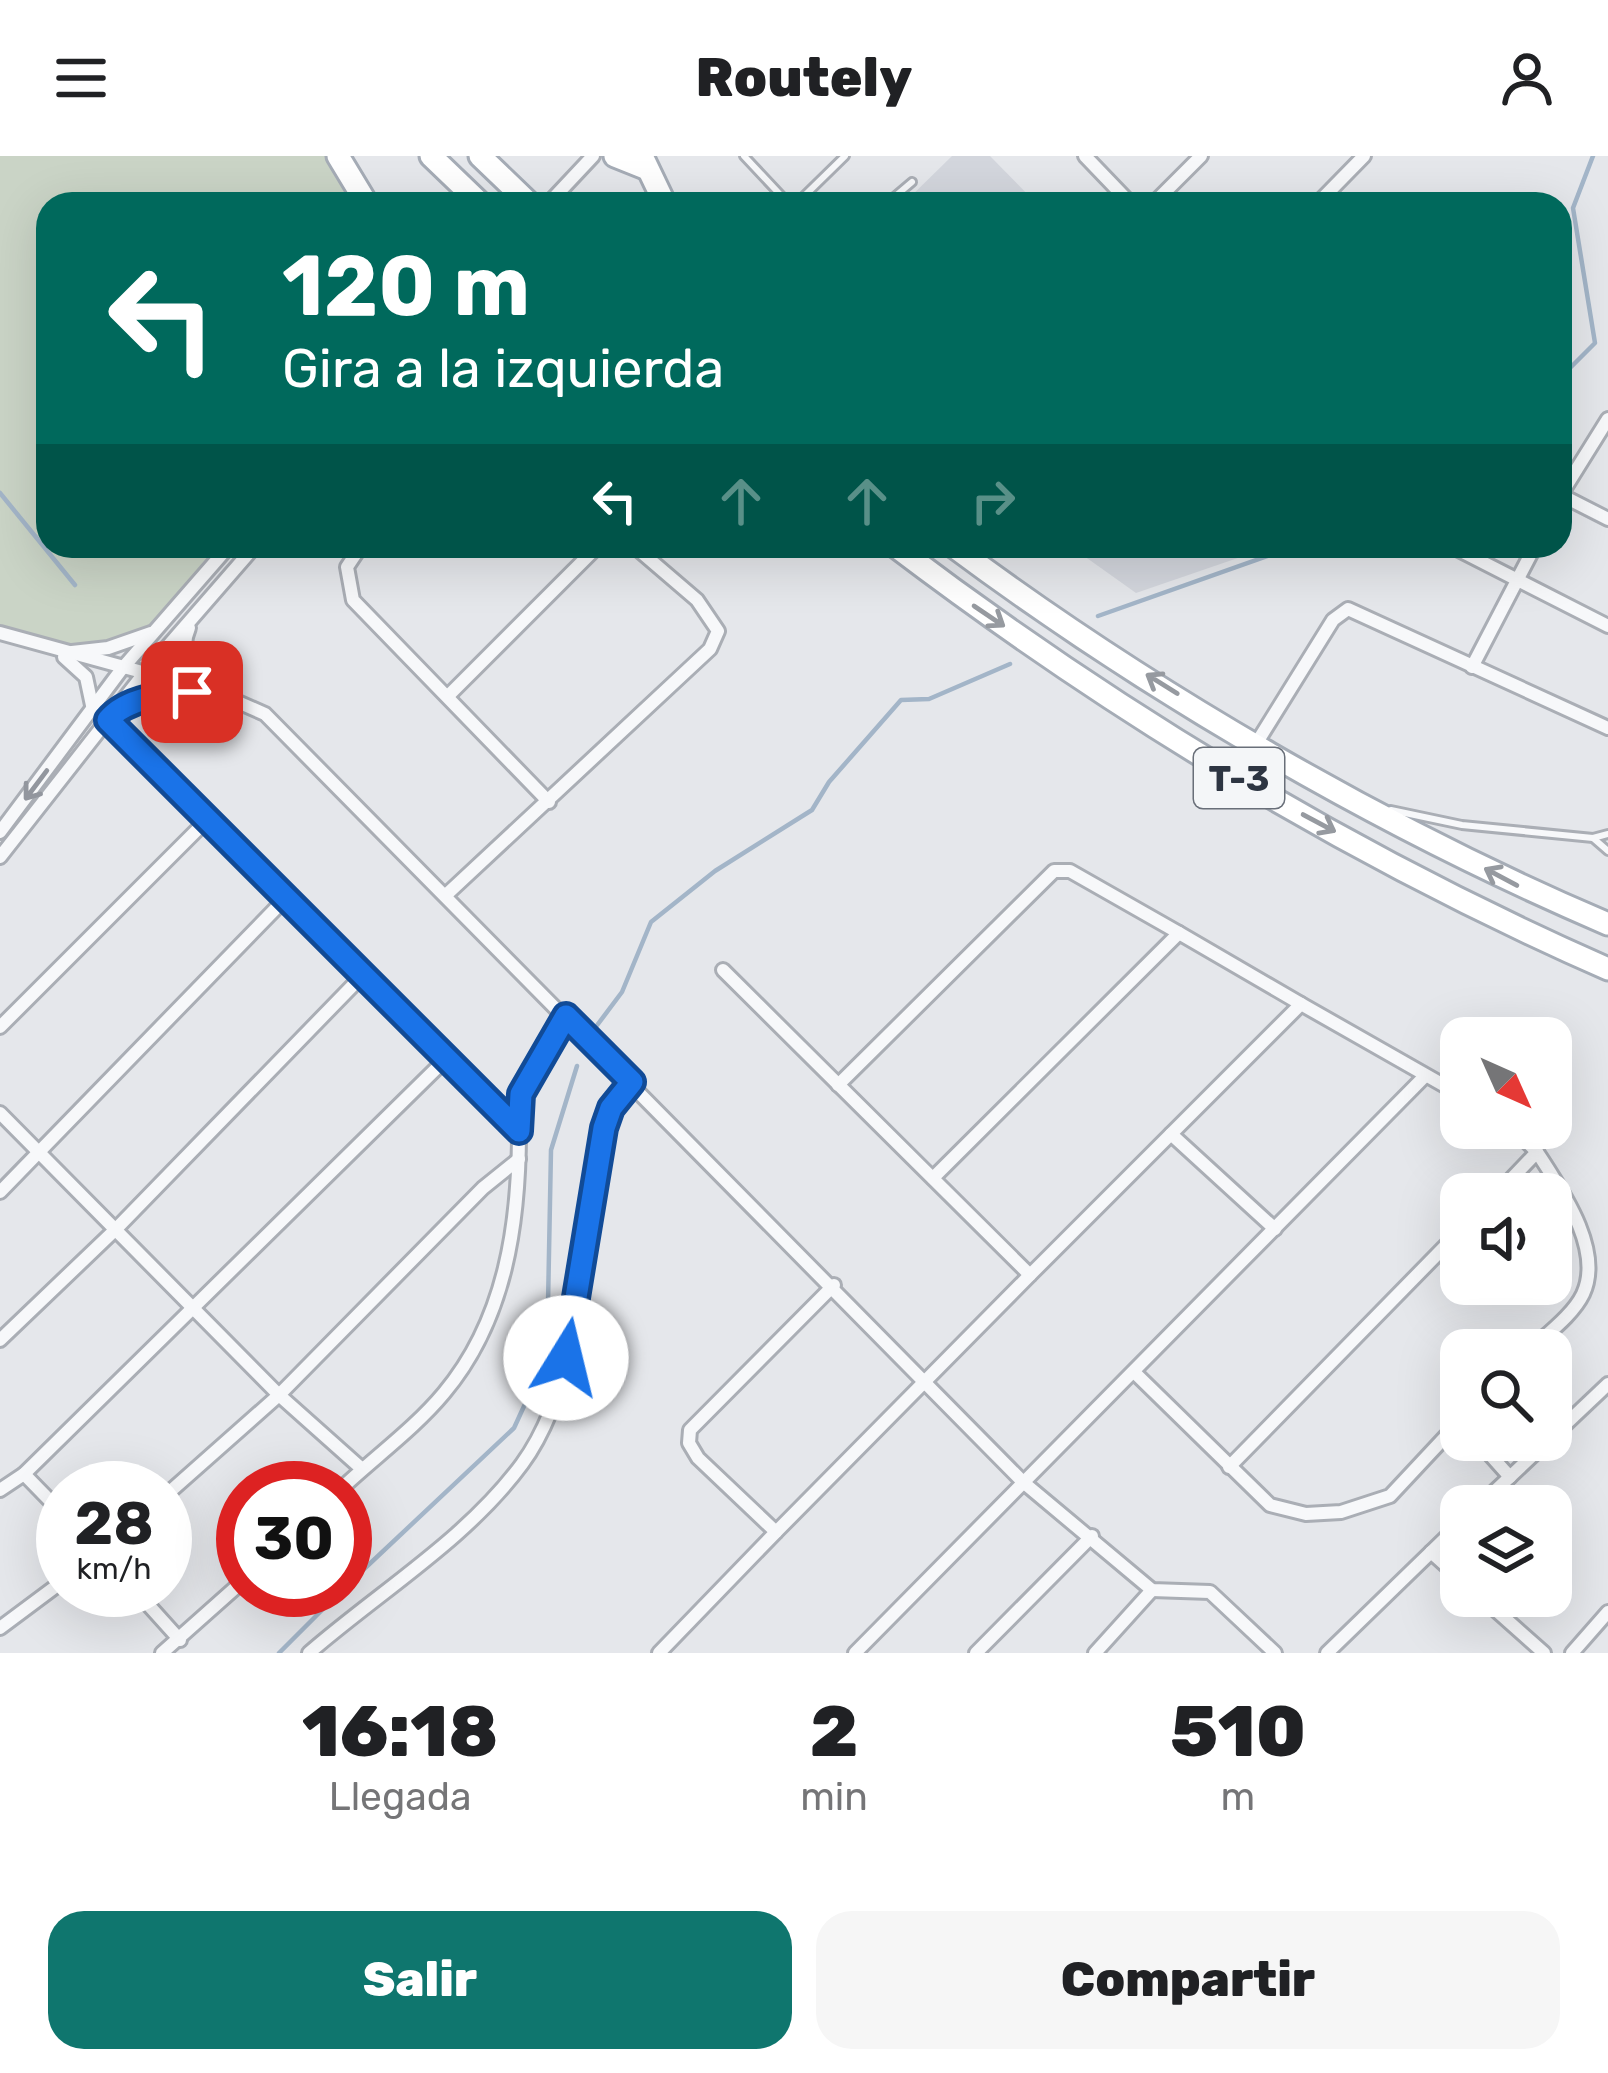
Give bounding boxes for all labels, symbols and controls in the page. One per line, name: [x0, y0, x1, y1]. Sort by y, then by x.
icon: menu: [48, 45, 114, 111]
icon: person: [1494, 45, 1560, 111]
text: Routely: [696, 46, 912, 110]
text: 120 m: [282, 236, 530, 336]
icon: left: [84, 240, 240, 396]
text: Gira a la izquierda: [282, 337, 724, 401]
icon: left: [582, 468, 648, 534]
icon: ahead: [708, 468, 774, 534]
icon: ahead: [834, 468, 900, 534]
icon: right: [960, 468, 1026, 534]
one-way arrow: [971, 603, 1005, 628]
pin: [141, 641, 243, 743]
icon: arrive: [159, 659, 225, 725]
one-way arrow: [1146, 672, 1180, 697]
road number: T-3: [1194, 748, 1284, 808]
one-way arrow: [24, 768, 49, 801]
one-way arrow: [1300, 812, 1335, 835]
one-way arrow: [1484, 864, 1520, 887]
north arrow: [1440, 1017, 1572, 1149]
map controls: [1440, 1017, 1572, 1617]
button: sound: [1440, 1173, 1572, 1305]
position arrow: [503, 1295, 629, 1421]
button: search: [1440, 1329, 1572, 1461]
speed limit sign: 30: [216, 1461, 372, 1617]
button: layers: [1440, 1485, 1572, 1617]
text: 28: [74, 1488, 154, 1559]
text: km/h: [77, 1551, 151, 1587]
text: 16:18: [302, 1689, 498, 1774]
text: 2: [810, 1689, 858, 1774]
text: 510: [1170, 1689, 1306, 1774]
text: Llegada: [329, 1774, 472, 1820]
text: min: [800, 1774, 868, 1820]
text: m: [1221, 1774, 1255, 1820]
button: Salir: [48, 1911, 792, 2049]
button: Compartir: [816, 1911, 1560, 2049]

